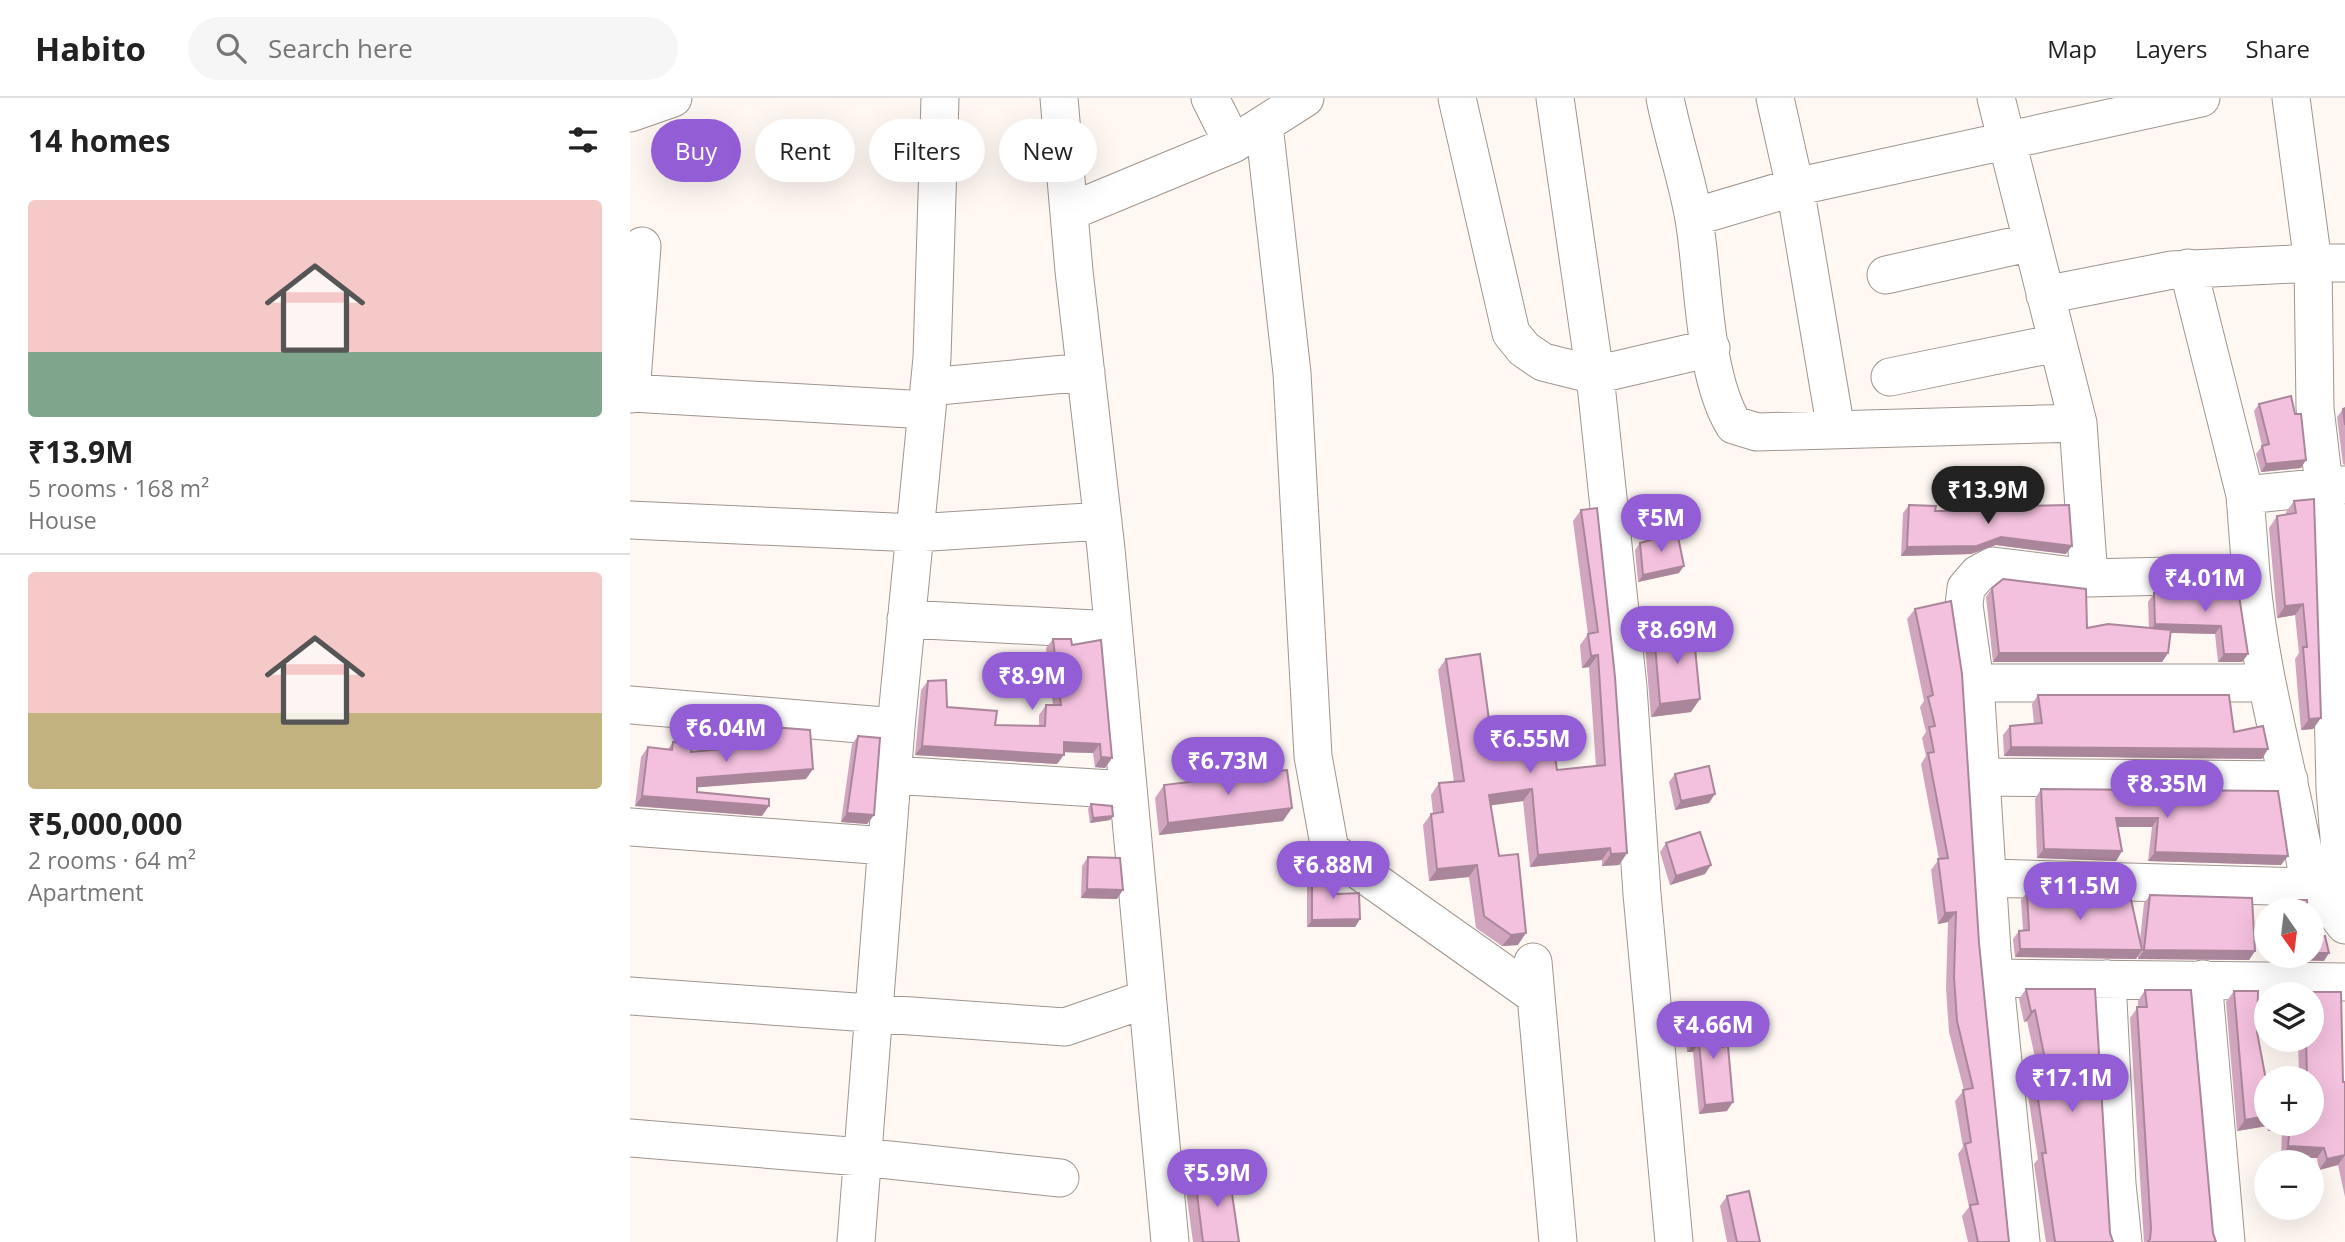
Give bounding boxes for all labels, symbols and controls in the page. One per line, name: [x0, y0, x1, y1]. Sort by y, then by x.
search box: [188, 17, 678, 80]
text: Habito: [35, 26, 146, 71]
icon: search: [212, 29, 250, 67]
text: Search here: [268, 30, 413, 66]
text: Map: [2047, 32, 2097, 65]
text: Layers: [2135, 32, 2208, 65]
text: Share: [2246, 32, 2310, 65]
chip: Buy: [651, 119, 741, 182]
chip: Rent: [755, 119, 855, 182]
chip: Filters: [869, 119, 985, 182]
chip: New: [999, 119, 1097, 182]
text: 14 homes: [28, 120, 171, 161]
icon: filters: [564, 121, 602, 159]
icon: home: [252, 245, 378, 371]
text: ₹13.9M: [28, 431, 133, 472]
pin: ₹13.9M: [1931, 466, 2045, 526]
text: 5 rooms · 168 m²: [28, 472, 209, 504]
text: ₹13.9M: [1948, 473, 2028, 505]
pin: ₹5M: [1627, 494, 1695, 554]
text: ₹5M: [1637, 501, 1685, 533]
text: House: [28, 504, 97, 536]
pin: ₹4.01M: [2148, 554, 2262, 614]
text: ₹4.01M: [2165, 561, 2245, 593]
pin: ₹8.69M: [1620, 606, 1734, 666]
text: ₹8.69M: [1637, 613, 1717, 645]
icon: home: [252, 617, 378, 743]
pin: ₹8.9M: [983, 652, 1081, 712]
text: ₹8.9M: [998, 659, 1066, 691]
pin: ₹6.04M: [669, 704, 783, 764]
text: ₹6.04M: [686, 711, 766, 743]
pin: ₹6.55M: [1473, 716, 1587, 775]
text: ₹6.55M: [1490, 722, 1570, 754]
pin: ₹6.73M: [1171, 738, 1285, 797]
text: ₹6.73M: [1188, 744, 1268, 776]
pin: ₹8.35M: [2110, 760, 2224, 820]
text: ₹8.35M: [2127, 767, 2207, 799]
text: ₹5,000,000: [28, 803, 182, 844]
pin: ₹6.88M: [1276, 842, 1390, 901]
text: 2 rooms · 64 m²: [28, 844, 196, 876]
text: ₹6.88M: [1293, 848, 1373, 880]
pin: ₹11.5M: [2023, 862, 2137, 922]
text: ₹11.5M: [2040, 869, 2120, 901]
text: Apartment: [28, 876, 144, 908]
north arrow: [2254, 898, 2324, 968]
map controls: [2254, 898, 2324, 1220]
button: layers: [2254, 982, 2324, 1052]
pin: ₹4.66M: [1656, 1002, 1770, 1061]
text: ₹4.66M: [1673, 1008, 1753, 1040]
pin: ₹17.1M: [2015, 1054, 2129, 1114]
text: ₹17.1M: [2032, 1061, 2112, 1093]
button: +: [2254, 1066, 2324, 1136]
pin: ₹5.9M: [1168, 1150, 1266, 1209]
button: −: [2254, 1150, 2324, 1220]
text: ₹5.9M: [1183, 1156, 1251, 1188]

